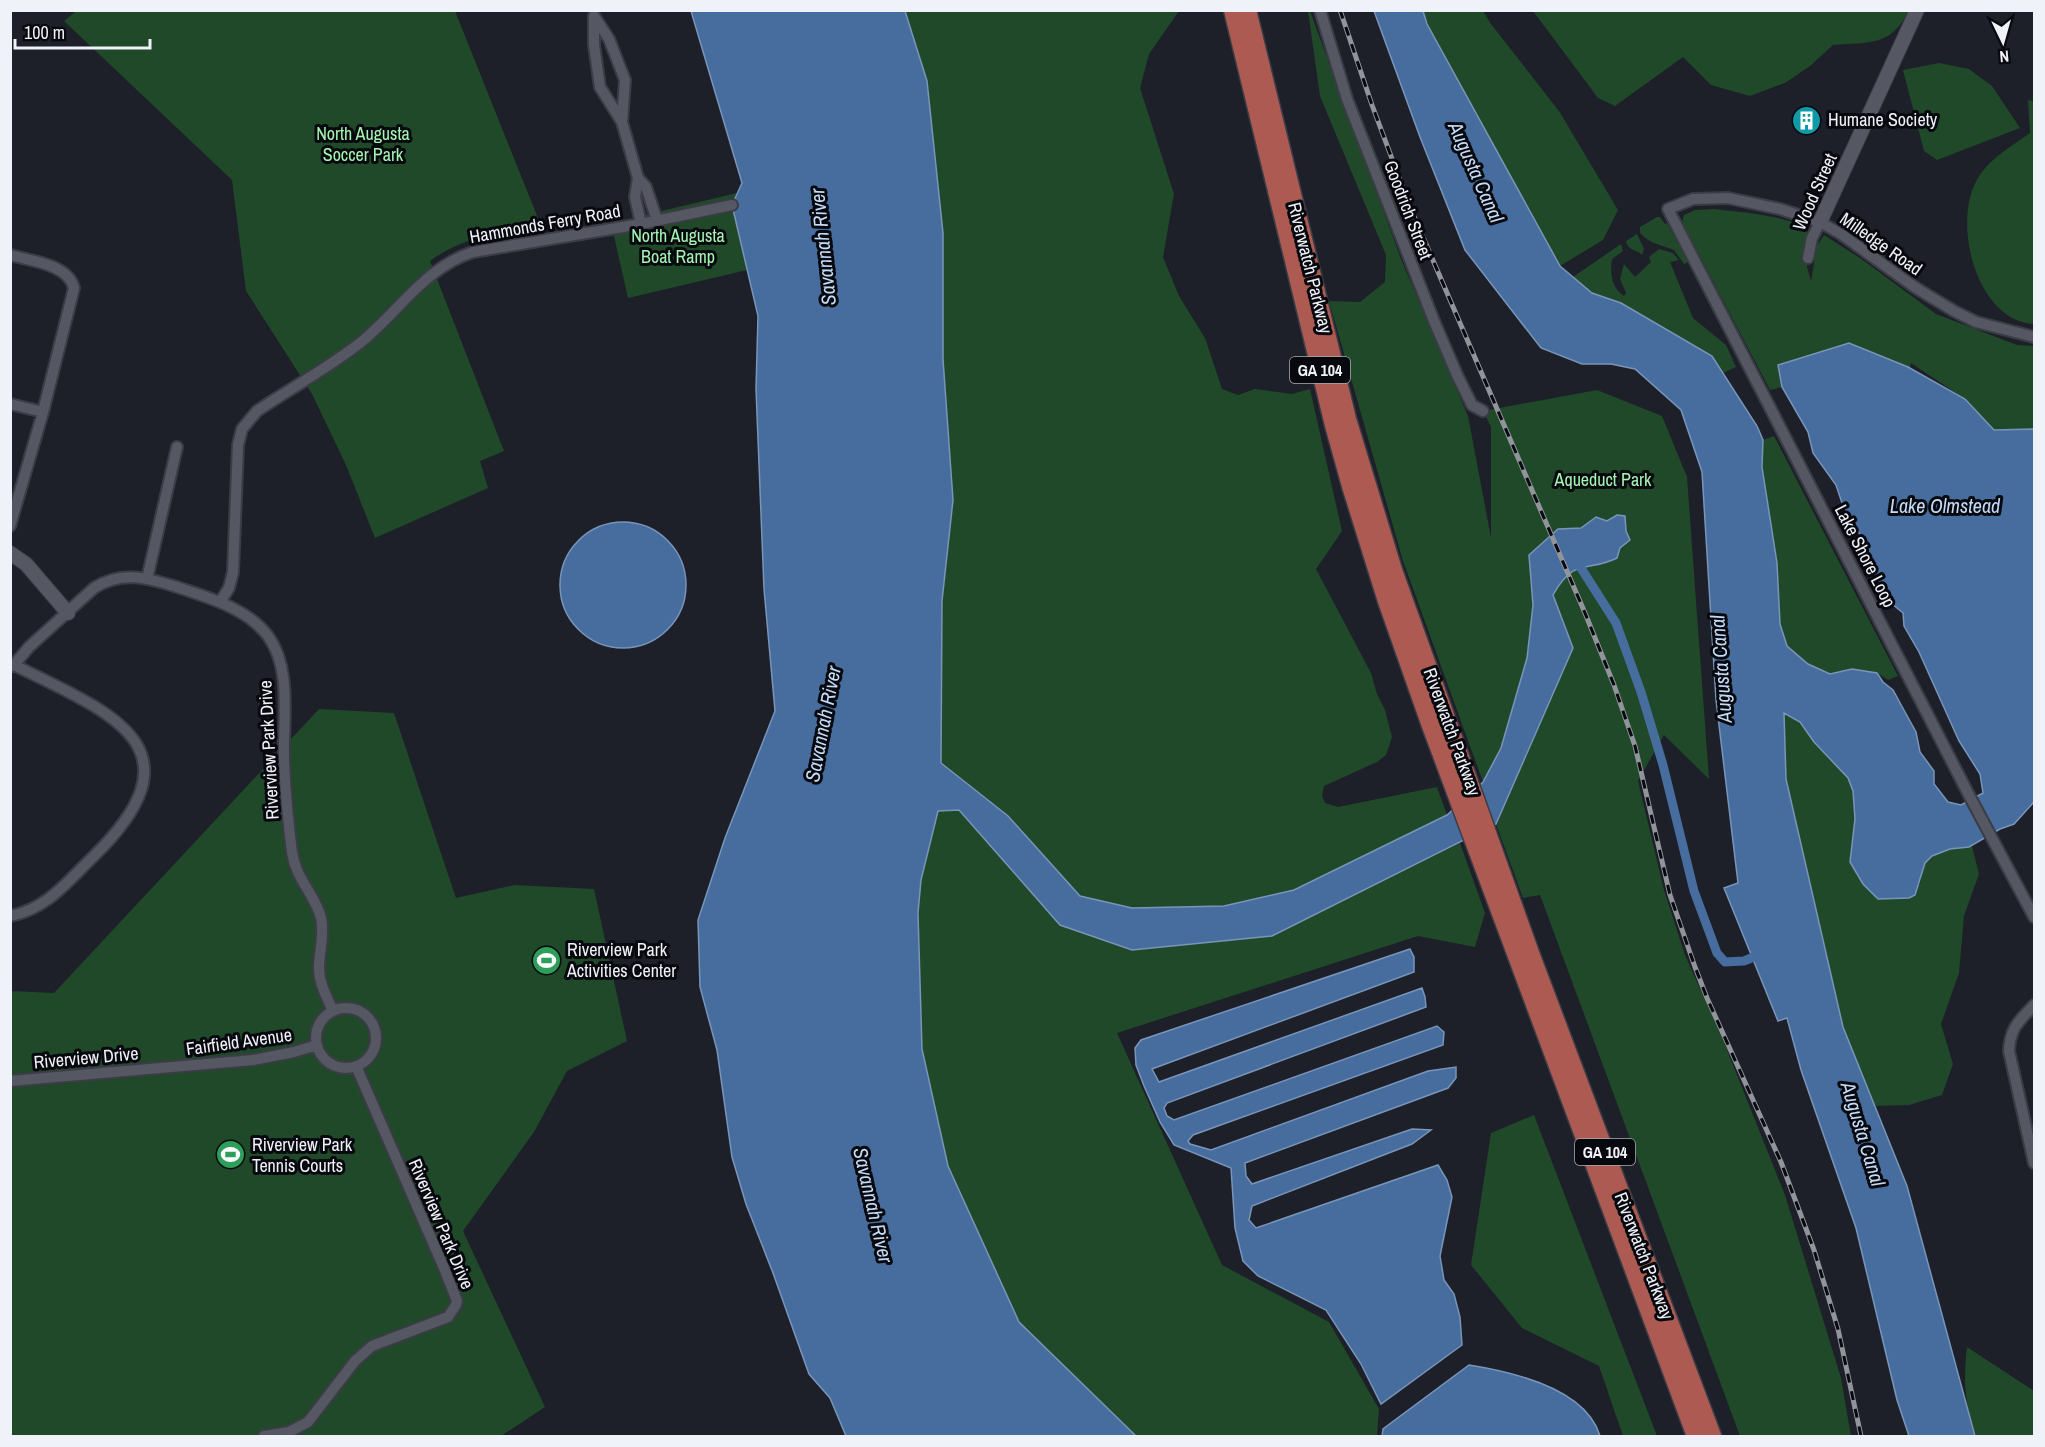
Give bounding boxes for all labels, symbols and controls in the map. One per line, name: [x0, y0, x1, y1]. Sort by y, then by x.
scale bar: [15, 12, 150, 50]
north arrow: [1973, 12, 2033, 72]
text: 100 m: [24, 20, 65, 45]
text: N: [1999, 46, 2010, 68]
building icon: Humane Society: [1791, 104, 1823, 136]
place label: Humane Society: [1828, 107, 1938, 132]
water label: Augusta Canal: [1442, 116, 1511, 227]
park label: North Augusta Soccer Park: [316, 121, 410, 167]
street label: Wood Street: [1786, 149, 1843, 234]
street label: Goodrich Street: [1378, 157, 1439, 263]
water label: Savannah River: [803, 187, 842, 307]
street label: Hammonds Ferry Road: [468, 198, 622, 249]
street label: Riverwatch Parkway: [1282, 200, 1339, 337]
street label: Milledge Road: [1835, 206, 1927, 281]
park label: North Augusta Boat Ramp: [631, 223, 725, 269]
road number: GA 104: [1290, 357, 1350, 383]
park label: Aqueduct Park: [1554, 467, 1652, 492]
water label: Lake Olmstead: [1890, 492, 2001, 519]
street label: Lake Shore Loop: [1829, 500, 1902, 612]
water label: Augusta Canal: [1703, 614, 1738, 725]
water label: Savannah River: [798, 663, 847, 784]
street label: Riverwatch Parkway: [1418, 664, 1487, 800]
street label: Riverview Park Drive: [252, 680, 285, 820]
place label: Riverview Park Activities Center: [566, 937, 676, 983]
sports icon: Riverview Park Activities Center: [530, 944, 562, 976]
street label: Fairfield Avenue: [184, 1022, 293, 1061]
street label: Riverview Drive: [33, 1040, 139, 1075]
water label: Augusta Canal: [1835, 1078, 1892, 1190]
place label: Riverview Park Tennis Courts: [252, 1132, 353, 1178]
sports icon: Riverview Park Tennis Courts: [215, 1139, 247, 1171]
road number: GA 104: [1575, 1139, 1635, 1165]
water label: Savannah River: [847, 1145, 900, 1266]
street label: Riverview Park Drive: [403, 1155, 480, 1293]
street label: Riverwatch Parkway: [1609, 1189, 1680, 1324]

